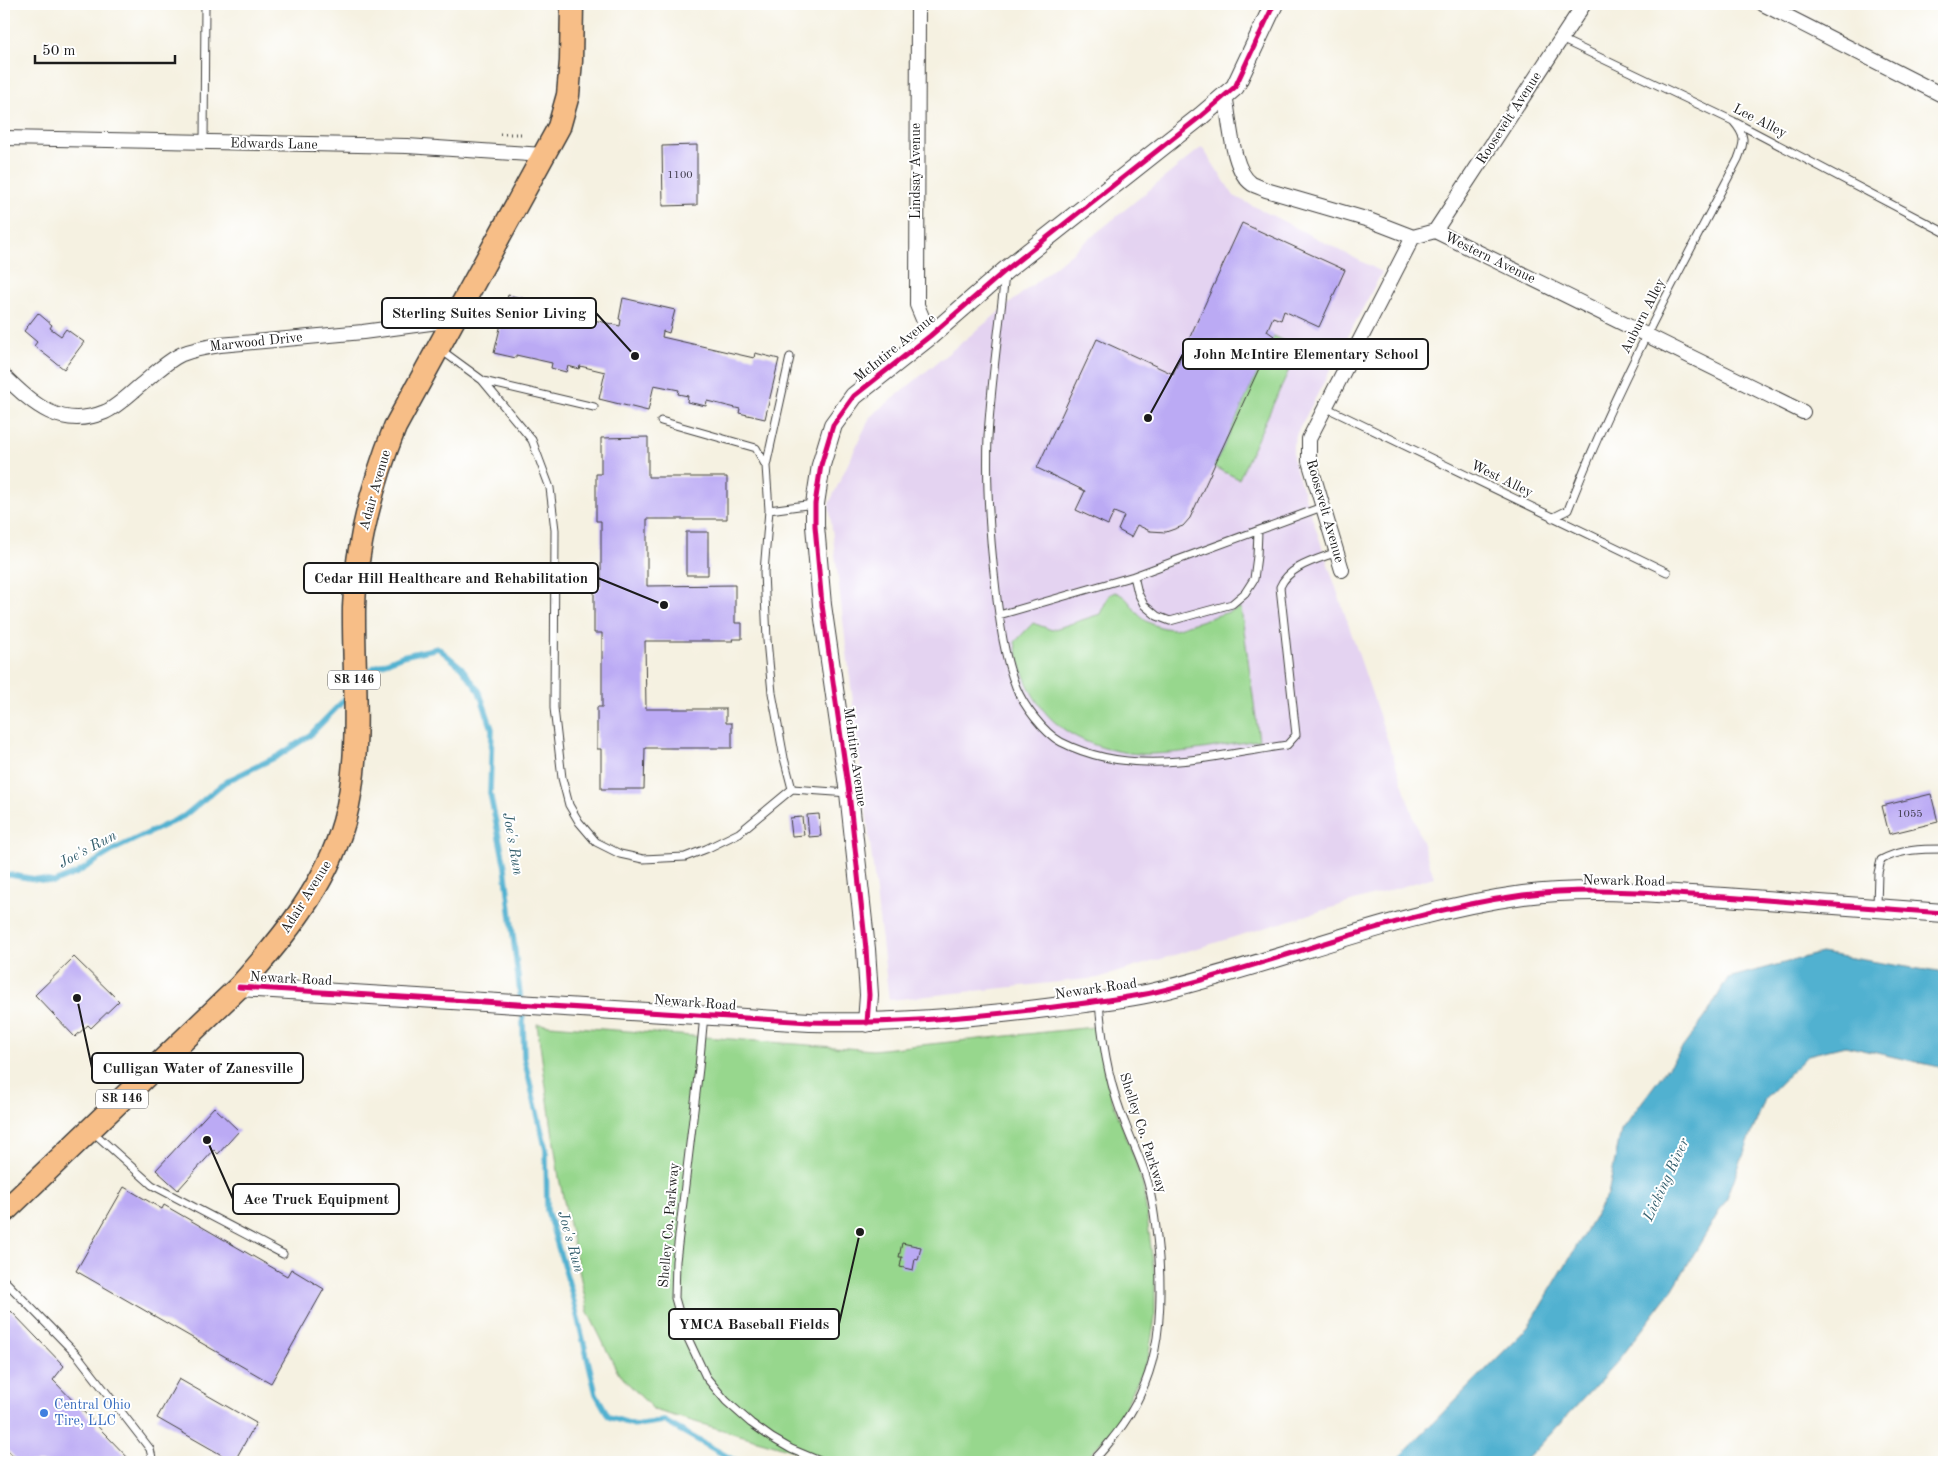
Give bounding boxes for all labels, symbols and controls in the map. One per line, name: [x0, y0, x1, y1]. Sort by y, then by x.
scale bar: [35, 32, 175, 64]
text: 50 m: [42, 44, 76, 59]
street label: Roosevelt Avenue: [1474, 69, 1544, 167]
street label: Lee Alley: [1731, 102, 1790, 141]
street label: Lindsay Avenue: [909, 123, 923, 219]
street label: Edwards Lane: [230, 136, 318, 152]
house number: 1100: [667, 170, 693, 181]
street label: Western Avenue: [1442, 230, 1538, 286]
street label: Auburn Alley: [1618, 276, 1668, 356]
callout: Sterling Suites Senior Living: [382, 298, 596, 328]
text: Sterling Suites Senior Living: [392, 307, 587, 322]
street label: McIntire Avenue: [852, 311, 938, 385]
street label: Marwood Drive: [209, 330, 303, 354]
callout: John McIntire Elementary School: [1183, 339, 1428, 369]
text: John McIntire Elementary School: [1193, 348, 1419, 363]
street label: Adair Avenue: [357, 448, 393, 532]
street label: Roosevelt Avenue: [1304, 458, 1346, 564]
street label: West Alley: [1469, 458, 1536, 500]
callout: Cedar Hill Healthcare and Rehabilitation: [304, 563, 598, 593]
text: Cedar Hill Healthcare and Rehabilitation: [314, 572, 588, 587]
road number: SR 146: [328, 670, 380, 690]
street label: McIntire Avenue: [841, 706, 869, 808]
house number: 1055: [1897, 809, 1923, 820]
water label: Joe's Run: [499, 812, 525, 877]
water label: Joe's Run: [57, 828, 120, 871]
street label: Adair Avenue: [278, 858, 334, 936]
street label: Newark Road: [1583, 873, 1665, 889]
street label: Newark Road: [249, 970, 333, 988]
street label: Newark Road: [1054, 976, 1138, 1002]
street label: Newark Road: [653, 993, 737, 1013]
callout: Culligan Water of Zanesville: [92, 1053, 303, 1083]
text: Culligan Water of Zanesville: [103, 1062, 293, 1077]
street label: Shelley Co. Parkway: [1117, 1071, 1169, 1195]
road number: SR 146: [96, 1090, 148, 1108]
water label: Licking River: [1641, 1136, 1693, 1225]
street label: Shelley Co. Parkway: [657, 1161, 681, 1288]
callout: Ace Truck Equipment: [233, 1184, 399, 1214]
text: Ace Truck Equipment: [243, 1193, 390, 1208]
water label: Joe's Run: [554, 1210, 586, 1275]
callout: YMCA Baseball Fields: [669, 1309, 839, 1339]
text: YMCA Baseball Fields: [679, 1318, 829, 1333]
place label: Central Ohio Tire, LLC: [54, 1398, 131, 1428]
marker: Central Ohio Tire, LLC: [38, 1407, 50, 1419]

